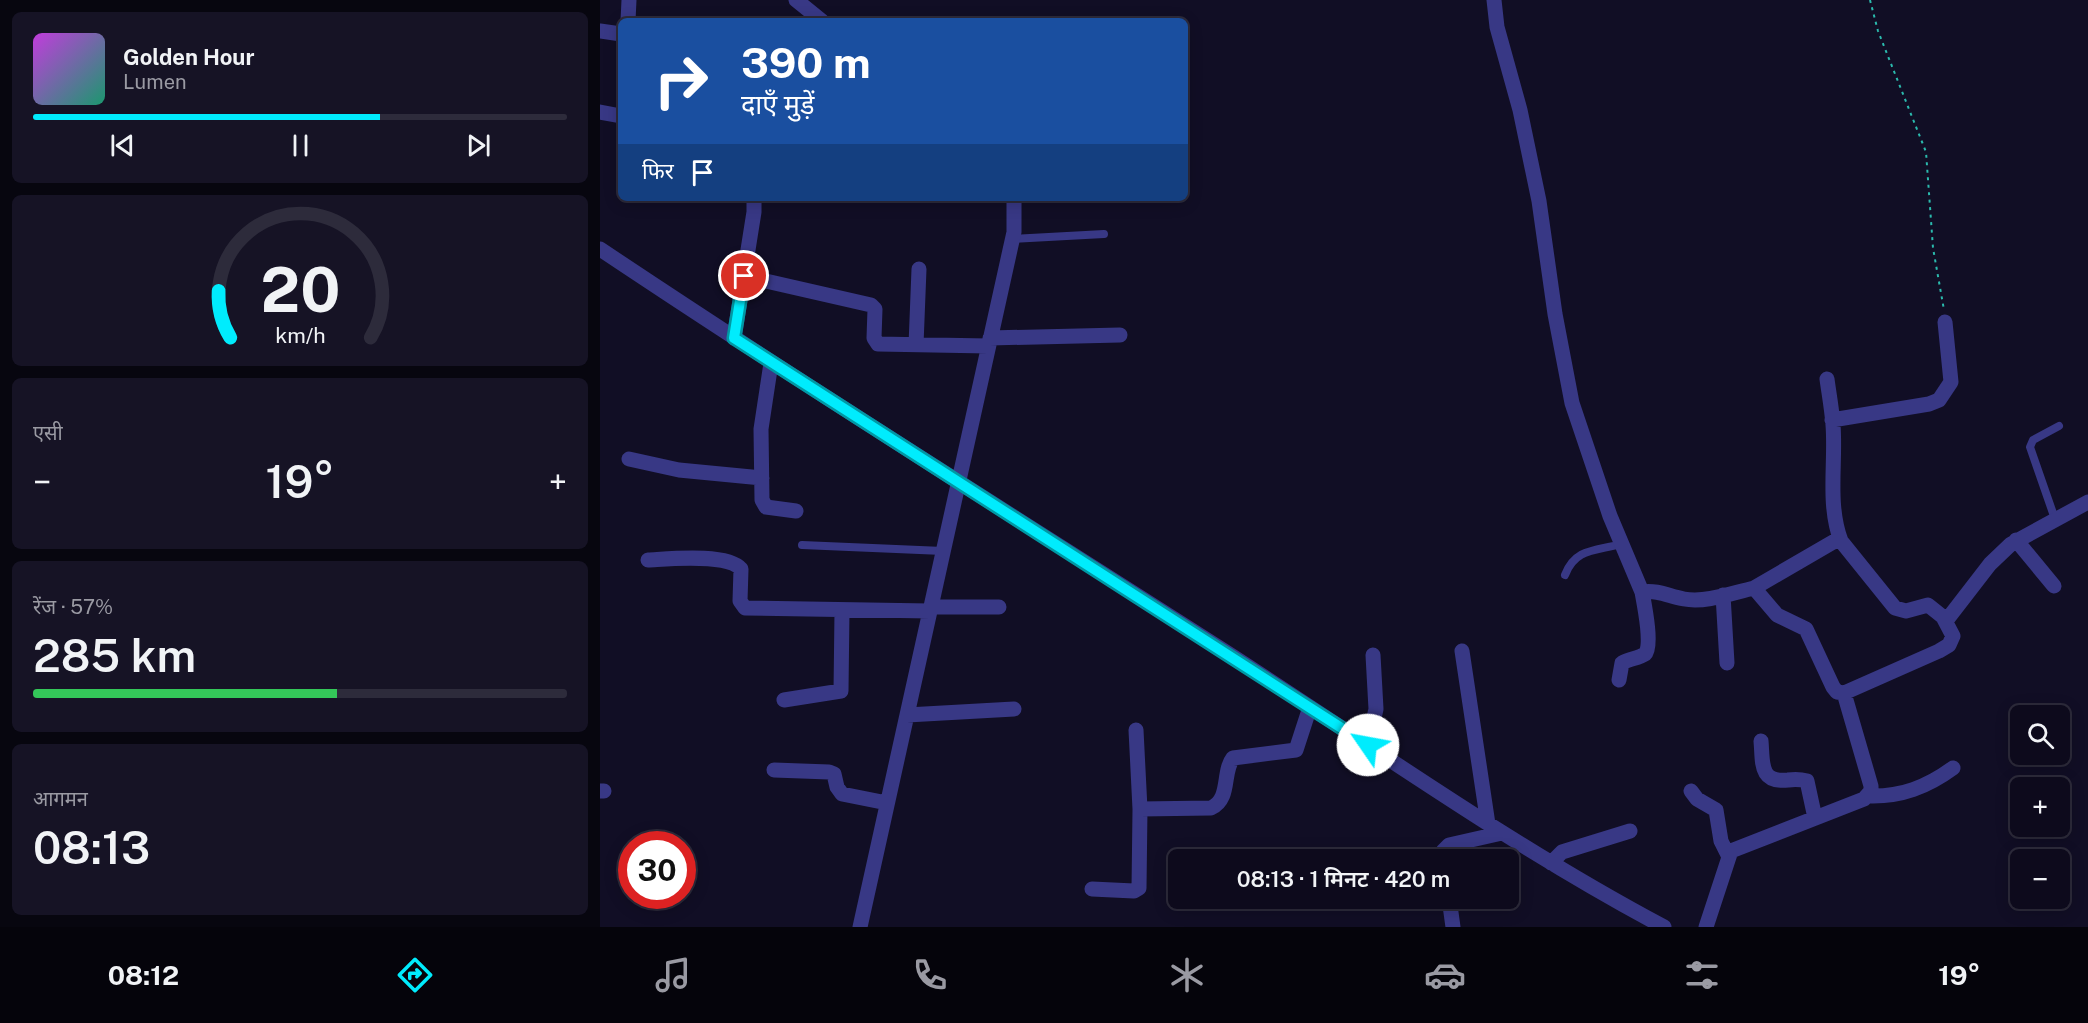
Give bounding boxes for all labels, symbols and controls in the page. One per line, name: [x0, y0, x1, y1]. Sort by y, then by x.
text: 390 m: [741, 38, 871, 87]
icon: right: [642, 42, 720, 120]
text: Golden Hour: [123, 44, 254, 70]
text: Lumen: [123, 70, 187, 94]
text: दाएँ मुड़ें: [741, 88, 814, 120]
icon: previous: [106, 129, 139, 162]
icon: pause: [284, 129, 317, 162]
icon: next: [462, 129, 495, 162]
icon: arrive: [686, 156, 719, 189]
text: फिर: [642, 158, 674, 184]
pin: [718, 250, 769, 301]
text: 20: [260, 253, 340, 326]
icon: arrive: [727, 259, 760, 292]
text: km/h: [275, 323, 325, 348]
text: एसी: [33, 421, 63, 445]
text: 19°: [266, 455, 334, 508]
text: −: [33, 463, 51, 501]
text: +: [549, 463, 567, 501]
text: रेंज · 57%: [33, 595, 113, 619]
text: 285 km: [33, 629, 196, 682]
map controls: [2010, 705, 2070, 909]
button: search: [2010, 705, 2070, 765]
position arrow: [1336, 713, 1400, 777]
button: +: [2010, 777, 2070, 837]
text: आगमन: [33, 787, 88, 811]
text: 08:13: [33, 821, 150, 874]
speed limit sign: 30: [618, 831, 696, 909]
button: −: [2010, 849, 2070, 909]
text: 08:13 · 1 मिनट · 420 m: [1237, 866, 1450, 892]
icon: directions: [394, 954, 436, 996]
icon: music: [652, 954, 694, 996]
icon: phone: [909, 954, 951, 996]
icon: climate: [1166, 954, 1208, 996]
icon: car: [1424, 954, 1466, 996]
icon: filters: [1681, 954, 1723, 996]
text: 08:12: [108, 959, 179, 991]
text: 19°: [1938, 959, 1980, 991]

